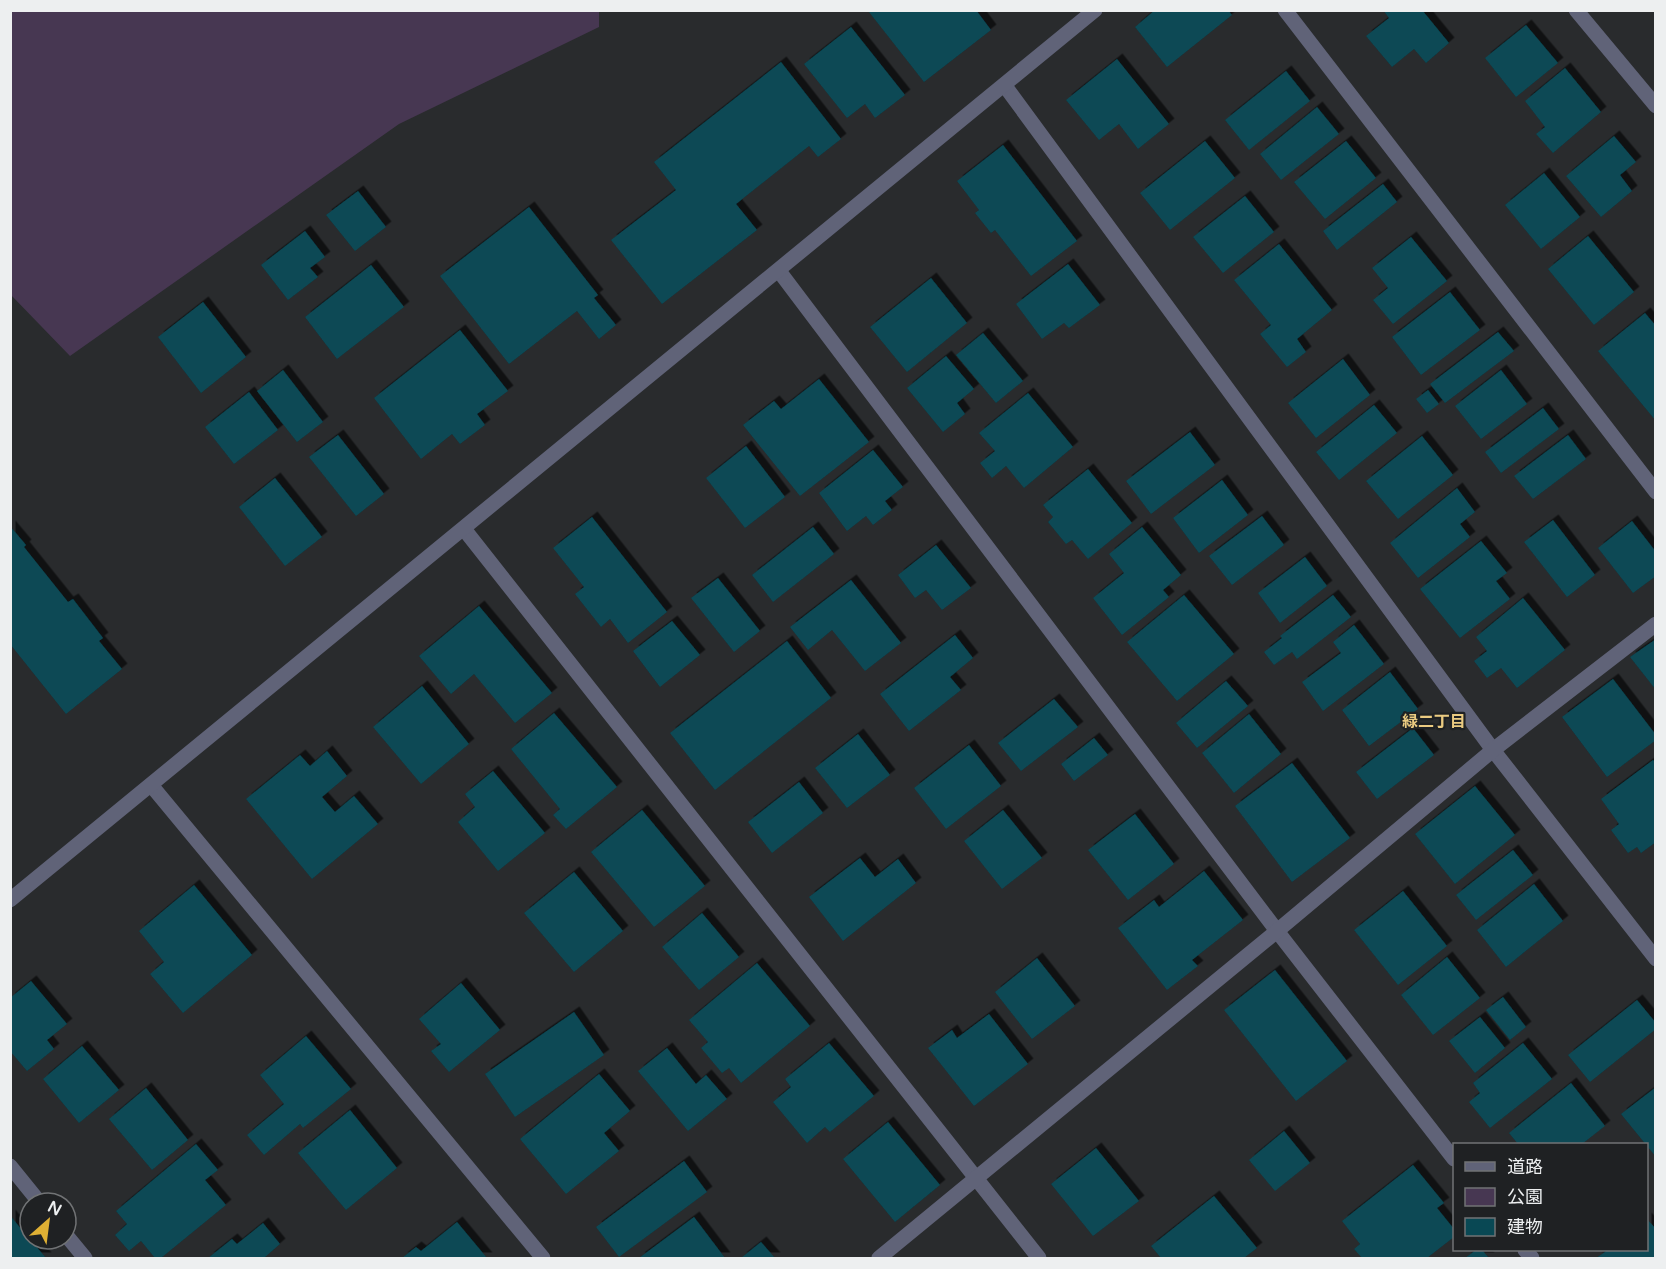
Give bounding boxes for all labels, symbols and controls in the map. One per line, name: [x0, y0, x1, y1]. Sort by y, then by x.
district label: 緑二丁目: [1402, 712, 1466, 732]
legend: [1453, 1143, 1648, 1251]
text: 道路: [1507, 1156, 1543, 1178]
text: 公園: [1507, 1186, 1543, 1208]
north arrow: [18, 1191, 78, 1251]
text: N: [44, 1197, 65, 1220]
text: 建物: [1507, 1216, 1543, 1238]

